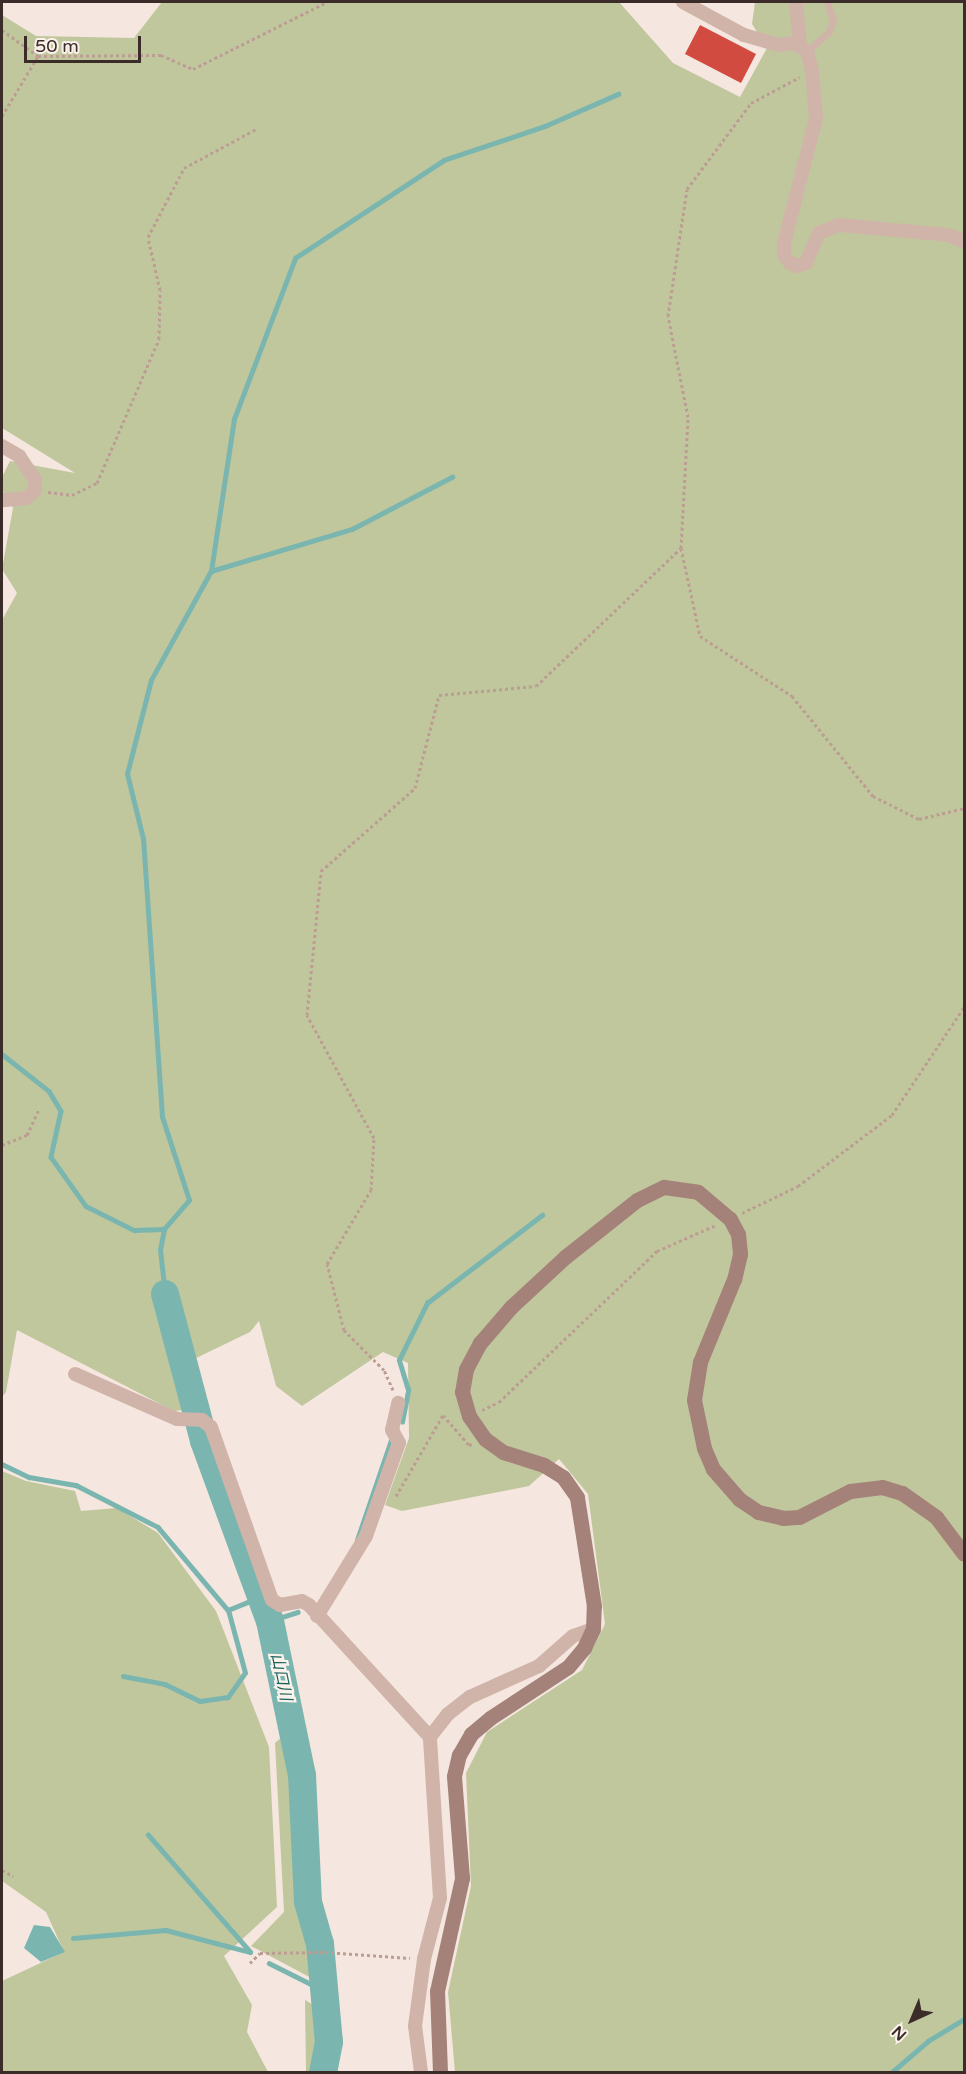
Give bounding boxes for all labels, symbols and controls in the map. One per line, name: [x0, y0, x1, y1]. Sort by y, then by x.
scale bar: [27, 24, 144, 62]
text: 50 m: [35, 35, 79, 57]
water label: 山口川: [267, 1652, 295, 1702]
north arrow: [882, 1990, 942, 2050]
text: N: [888, 2021, 911, 2045]

